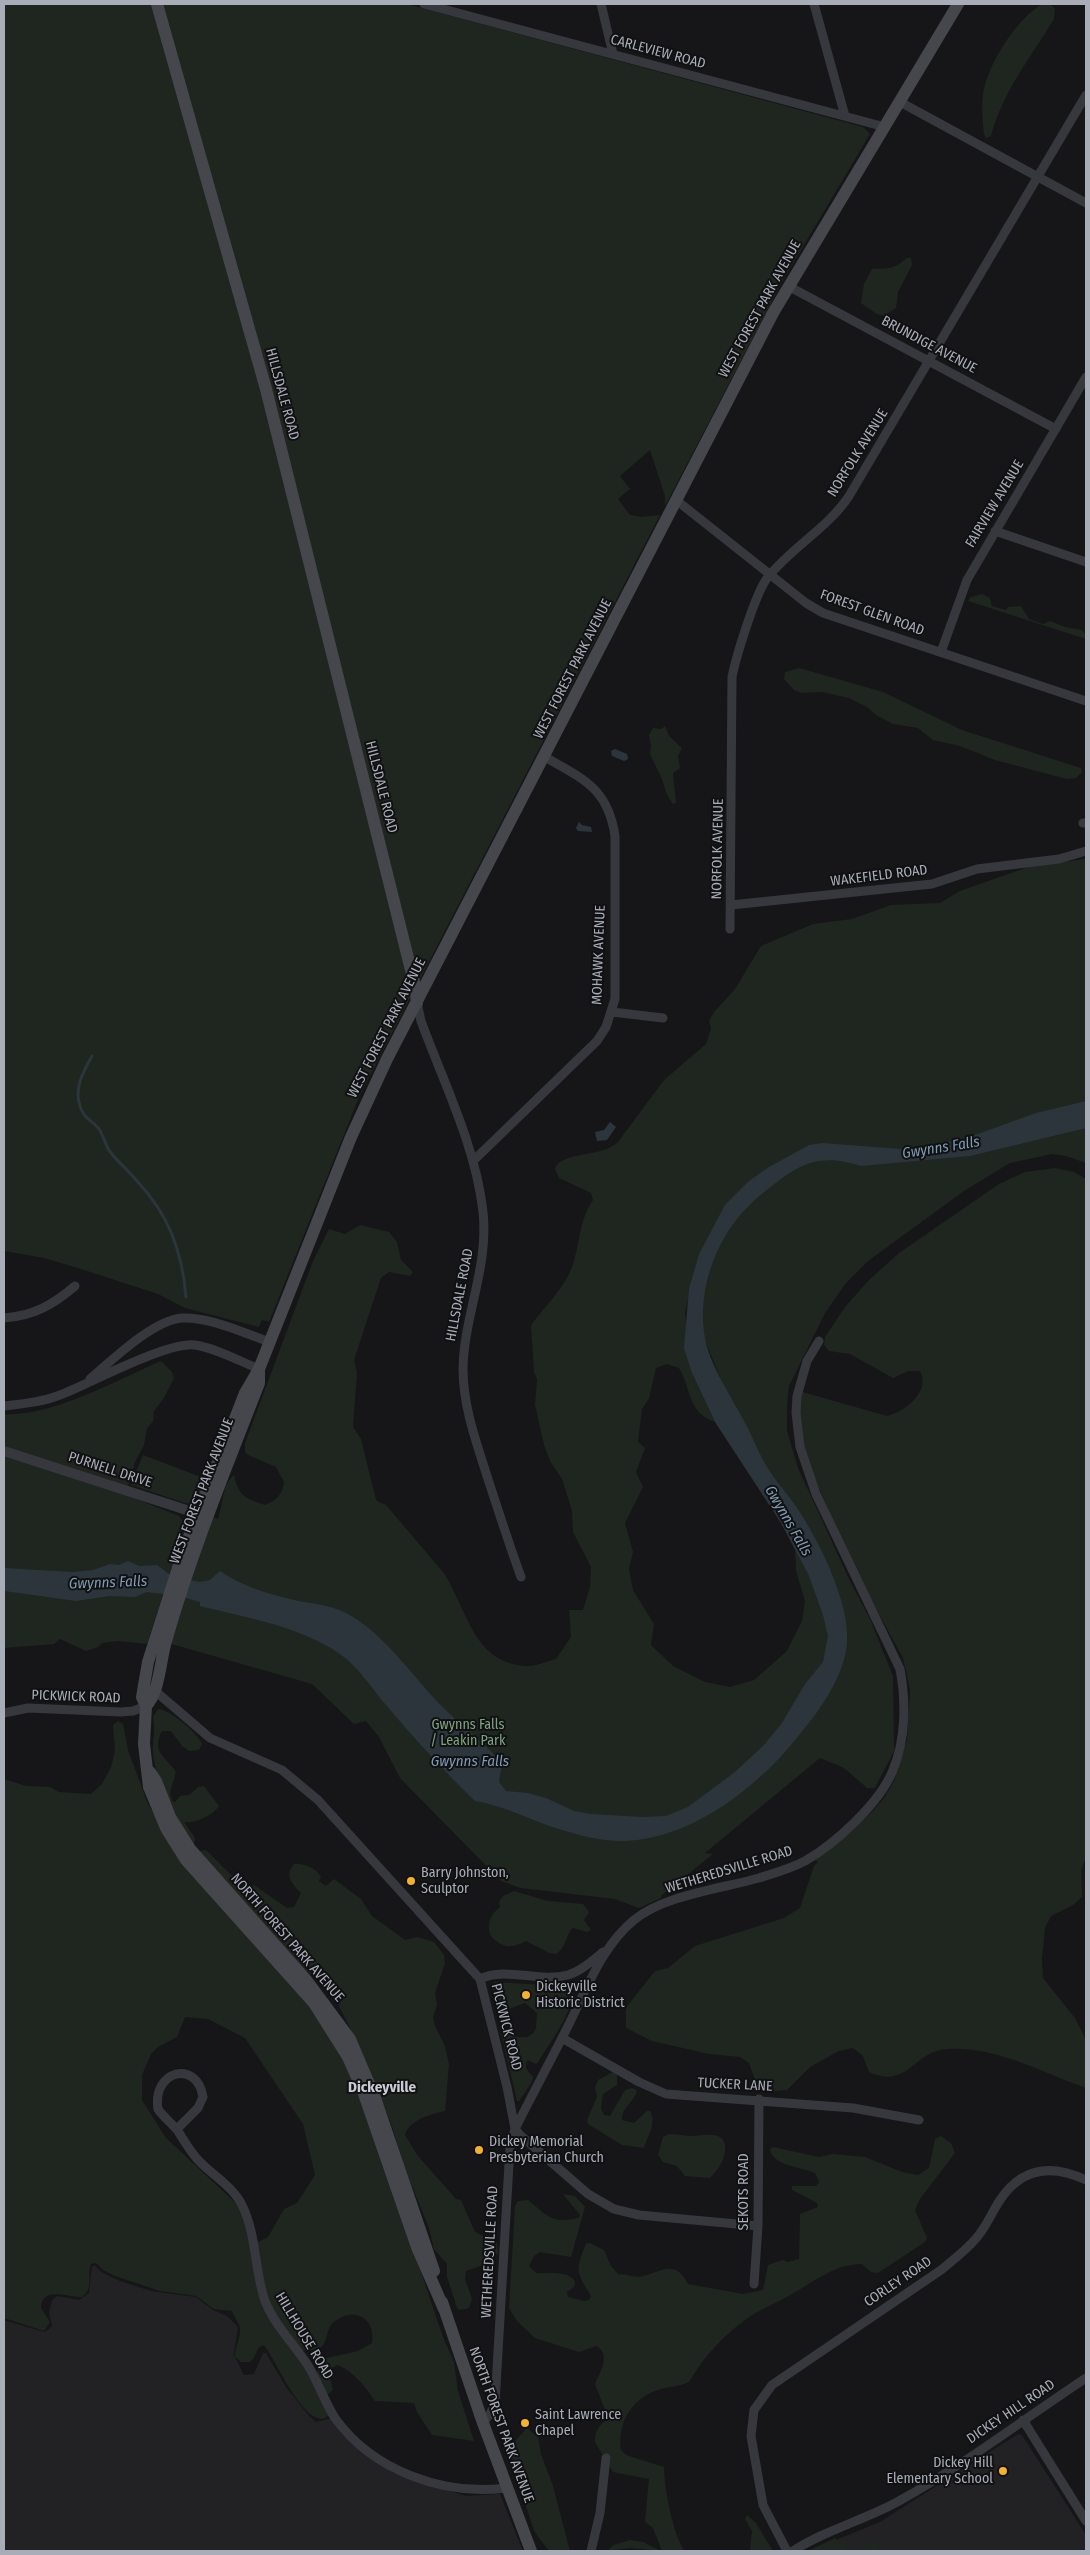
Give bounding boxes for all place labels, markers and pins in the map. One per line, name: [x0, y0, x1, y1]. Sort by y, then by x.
place label: Barry Johnston, Sculptor: [421, 1865, 509, 1898]
marker: Barry Johnston, Sculptor: [405, 1875, 417, 1887]
place label: Dickeyville Historic District: [536, 1979, 625, 2011]
marker: Dickeyville Historic District: [520, 1989, 532, 2001]
place label: Dickey Memorial Presbyterian Church: [489, 2134, 604, 2166]
marker: Dickey Memorial Presbyterian Church: [473, 2144, 485, 2156]
place label: Saint Lawrence Chapel: [535, 2407, 621, 2440]
marker: Saint Lawrence Chapel: [519, 2417, 531, 2429]
place label: Dickey Hill Elementary School: [886, 2455, 993, 2488]
marker: Dickey Hill Elementary School: [997, 2465, 1009, 2477]

